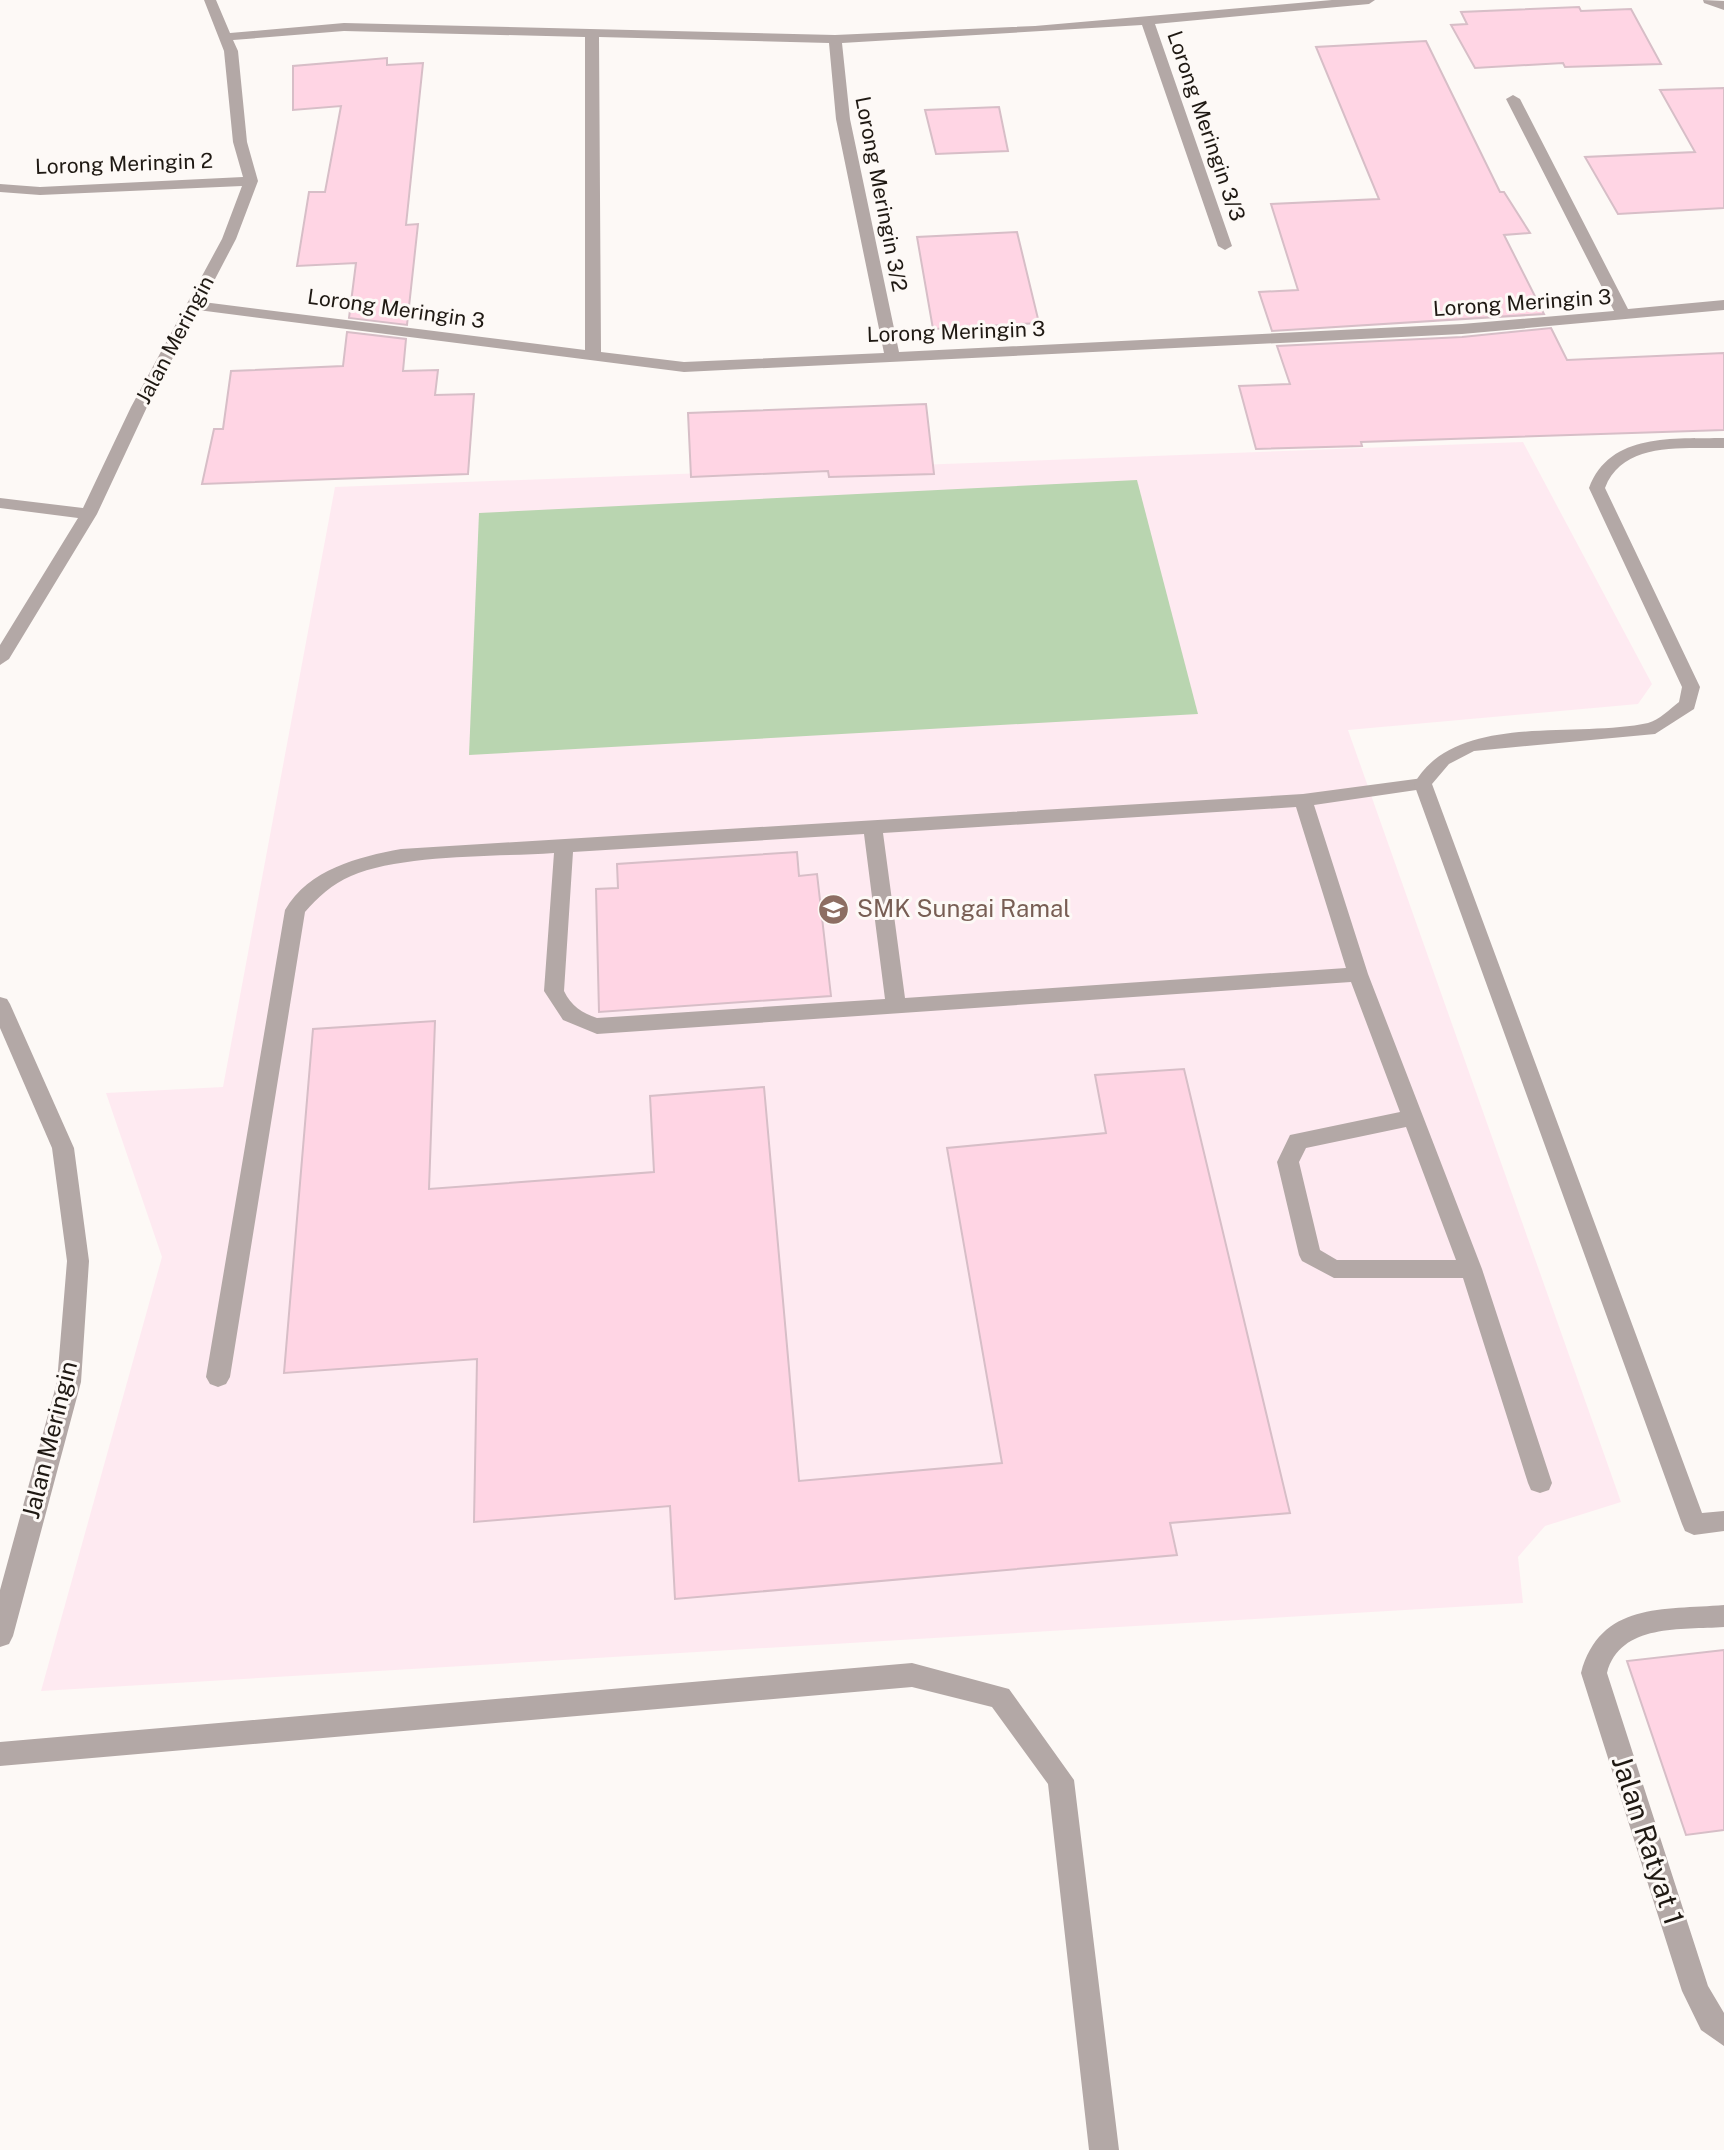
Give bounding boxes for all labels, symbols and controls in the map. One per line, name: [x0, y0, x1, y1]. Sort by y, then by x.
street label: Lorong Meringin 3/3: [1162, 28, 1251, 224]
street label: Lorong Meringin 3/2: [850, 94, 913, 294]
street label: Lorong Meringin 2: [35, 148, 213, 179]
street label: Jalan Meringin: [130, 271, 219, 408]
street label: Lorong Meringin 3: [306, 284, 486, 333]
street label: Lorong Meringin 3: [1432, 284, 1612, 321]
street label: Lorong Meringin 3: [866, 316, 1046, 347]
school or university icon: SMK Sungai Ramal: [817, 892, 851, 926]
place label: SMK Sungai Ramal: [857, 894, 1071, 922]
street label: Jalan Meringin: [16, 1358, 82, 1522]
street label: Jalan Ratyat 1: [1606, 1751, 1691, 1929]

